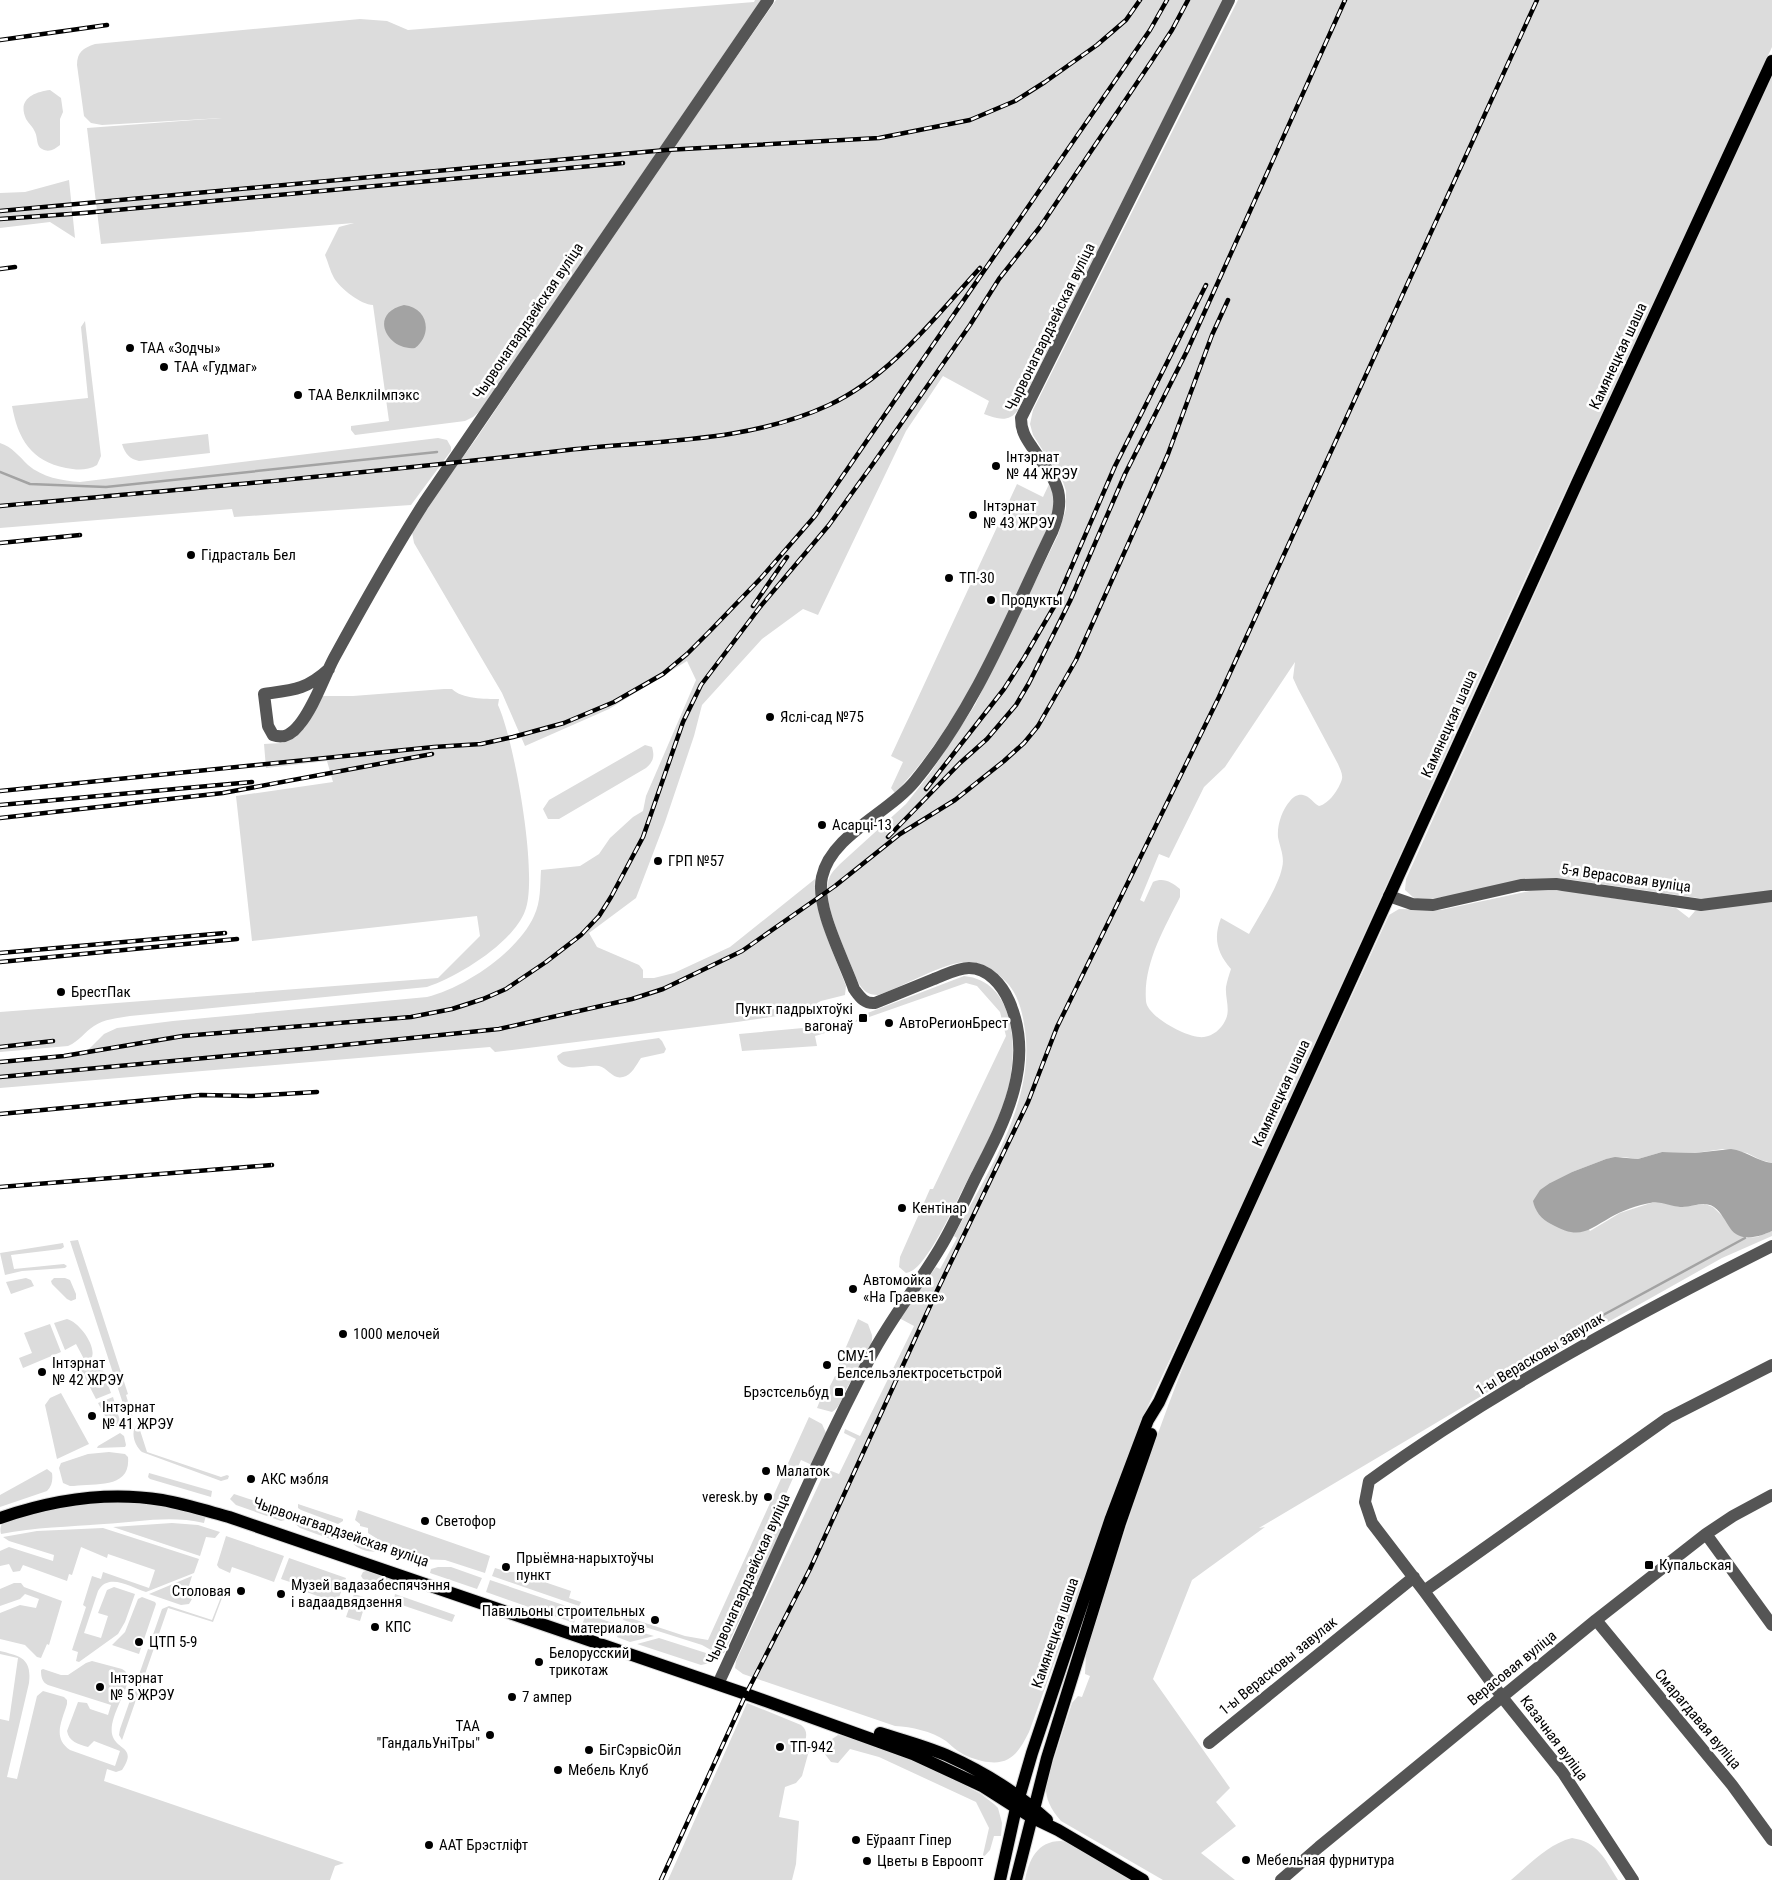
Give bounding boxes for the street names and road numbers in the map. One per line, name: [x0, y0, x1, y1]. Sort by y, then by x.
street label: Чырвонагвардзейская вуліца: [469, 239, 587, 403]
street label: Чырвонагвардзейская вуліца: [1001, 240, 1099, 414]
street label: Камянецкая шаша: [1585, 300, 1651, 412]
street label: Камянецкая шаша: [1417, 668, 1481, 780]
street label: 5-я Верасовая вуліца: [1560, 860, 1692, 896]
street label: Камянецкая шаша: [1248, 1037, 1314, 1149]
street label: 1-ы Верасковы завулак: [1473, 1309, 1607, 1399]
street label: Чырвонагвардзейская вуліца: [702, 1491, 794, 1667]
street label: Чырвонагвардзейская вуліца: [251, 1493, 431, 1571]
street label: Камянецкая шаша: [1028, 1575, 1082, 1691]
street label: 1-ы Верасковы завулак: [1215, 1613, 1341, 1719]
street label: Верасовая вуліца: [1464, 1627, 1560, 1709]
street label: Смарагдавая вуліца: [1651, 1665, 1745, 1773]
street label: Казачная вуліца: [1516, 1692, 1592, 1784]

